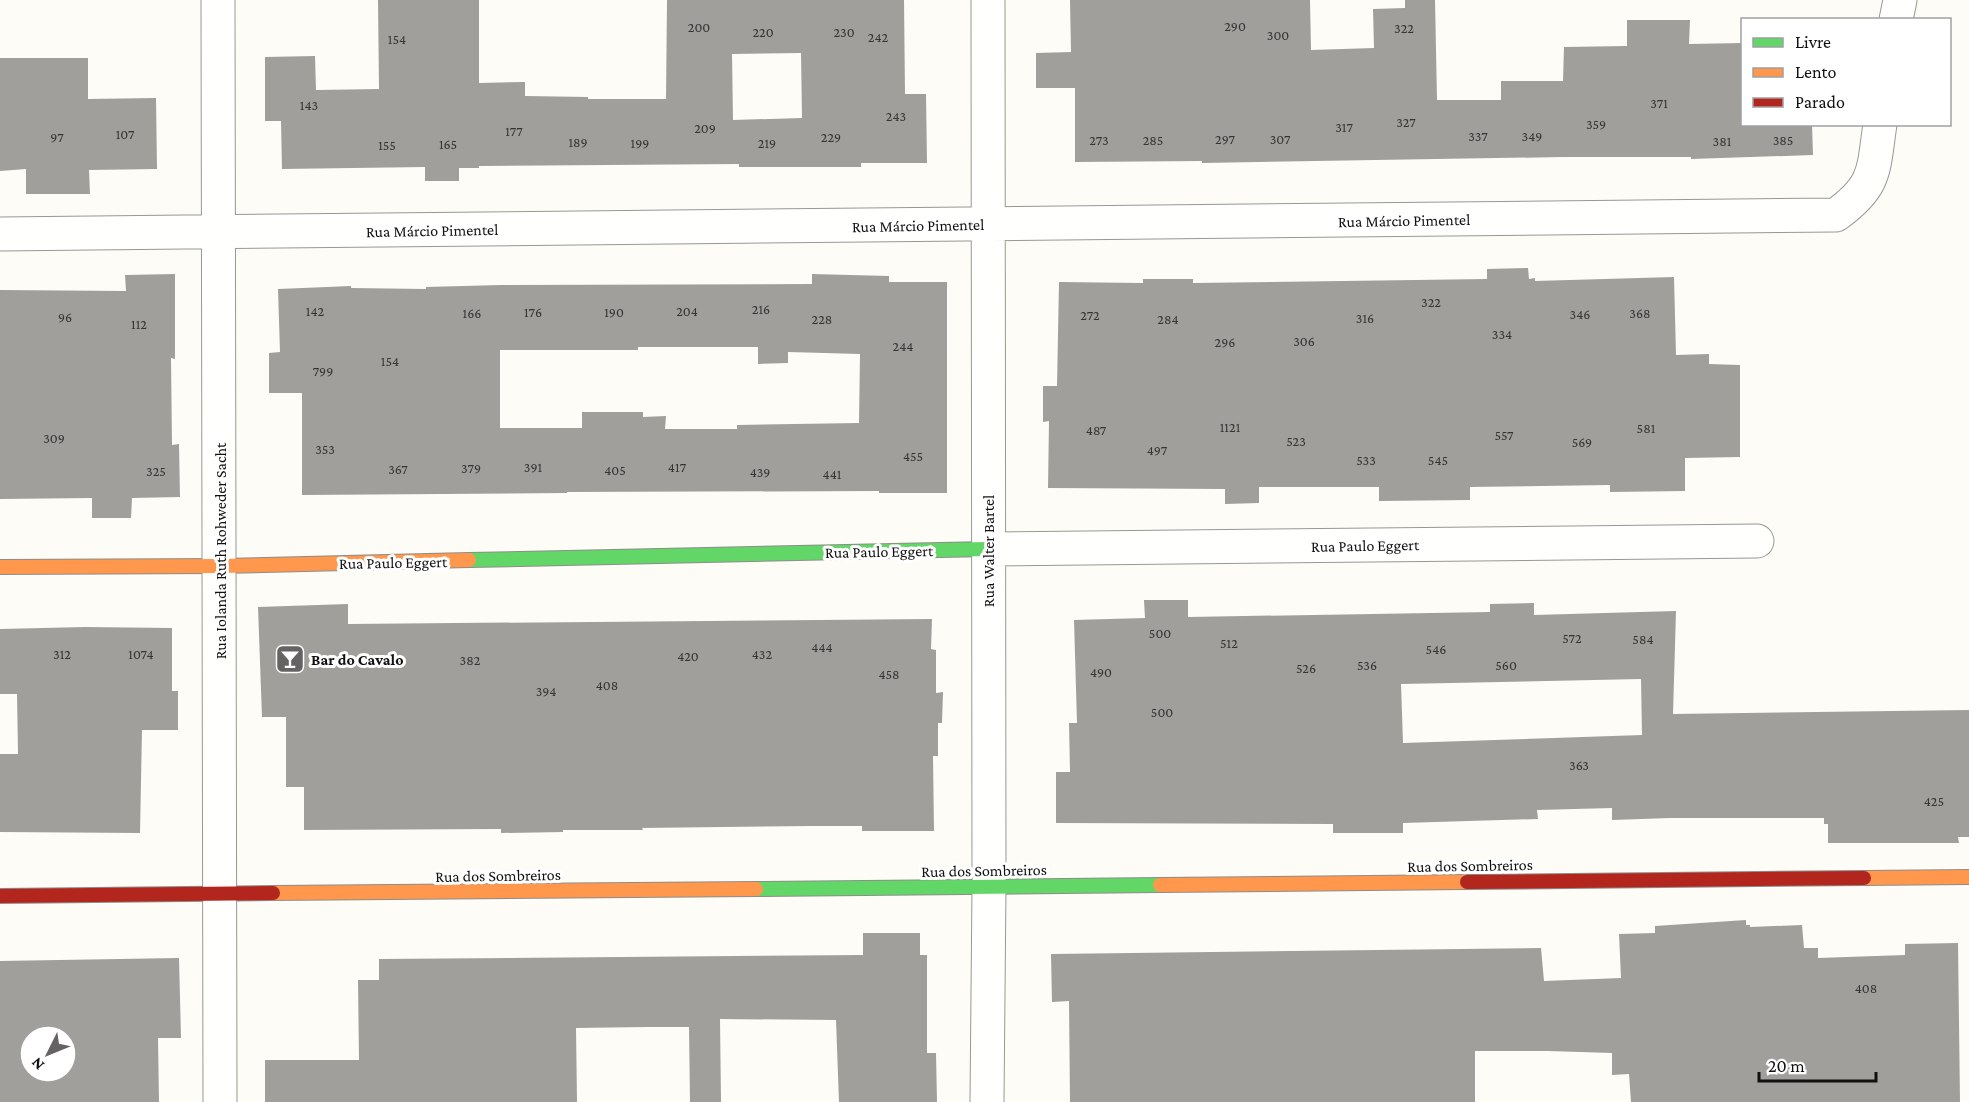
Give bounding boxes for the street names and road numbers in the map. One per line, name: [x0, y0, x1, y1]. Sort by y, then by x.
street label: Rua Márcio Pimentel: [1338, 211, 1470, 230]
street label: Rua Márcio Pimentel: [852, 216, 984, 235]
street label: Rua Márcio Pimentel: [366, 221, 498, 240]
street label: Rua Iolanda Ruth Rohweder Sacht: [212, 442, 229, 659]
street label: Rua Walter Bartel: [980, 495, 997, 607]
street label: Rua Paulo Eggert: [1311, 536, 1420, 556]
street label: Rua Paulo Eggert: [825, 542, 934, 562]
street label: Rua Paulo Eggert: [339, 553, 448, 573]
street label: Rua dos Sombreiros: [1407, 856, 1533, 875]
street label: Rua dos Sombreiros: [921, 861, 1047, 880]
street label: Rua dos Sombreiros: [435, 866, 561, 885]

